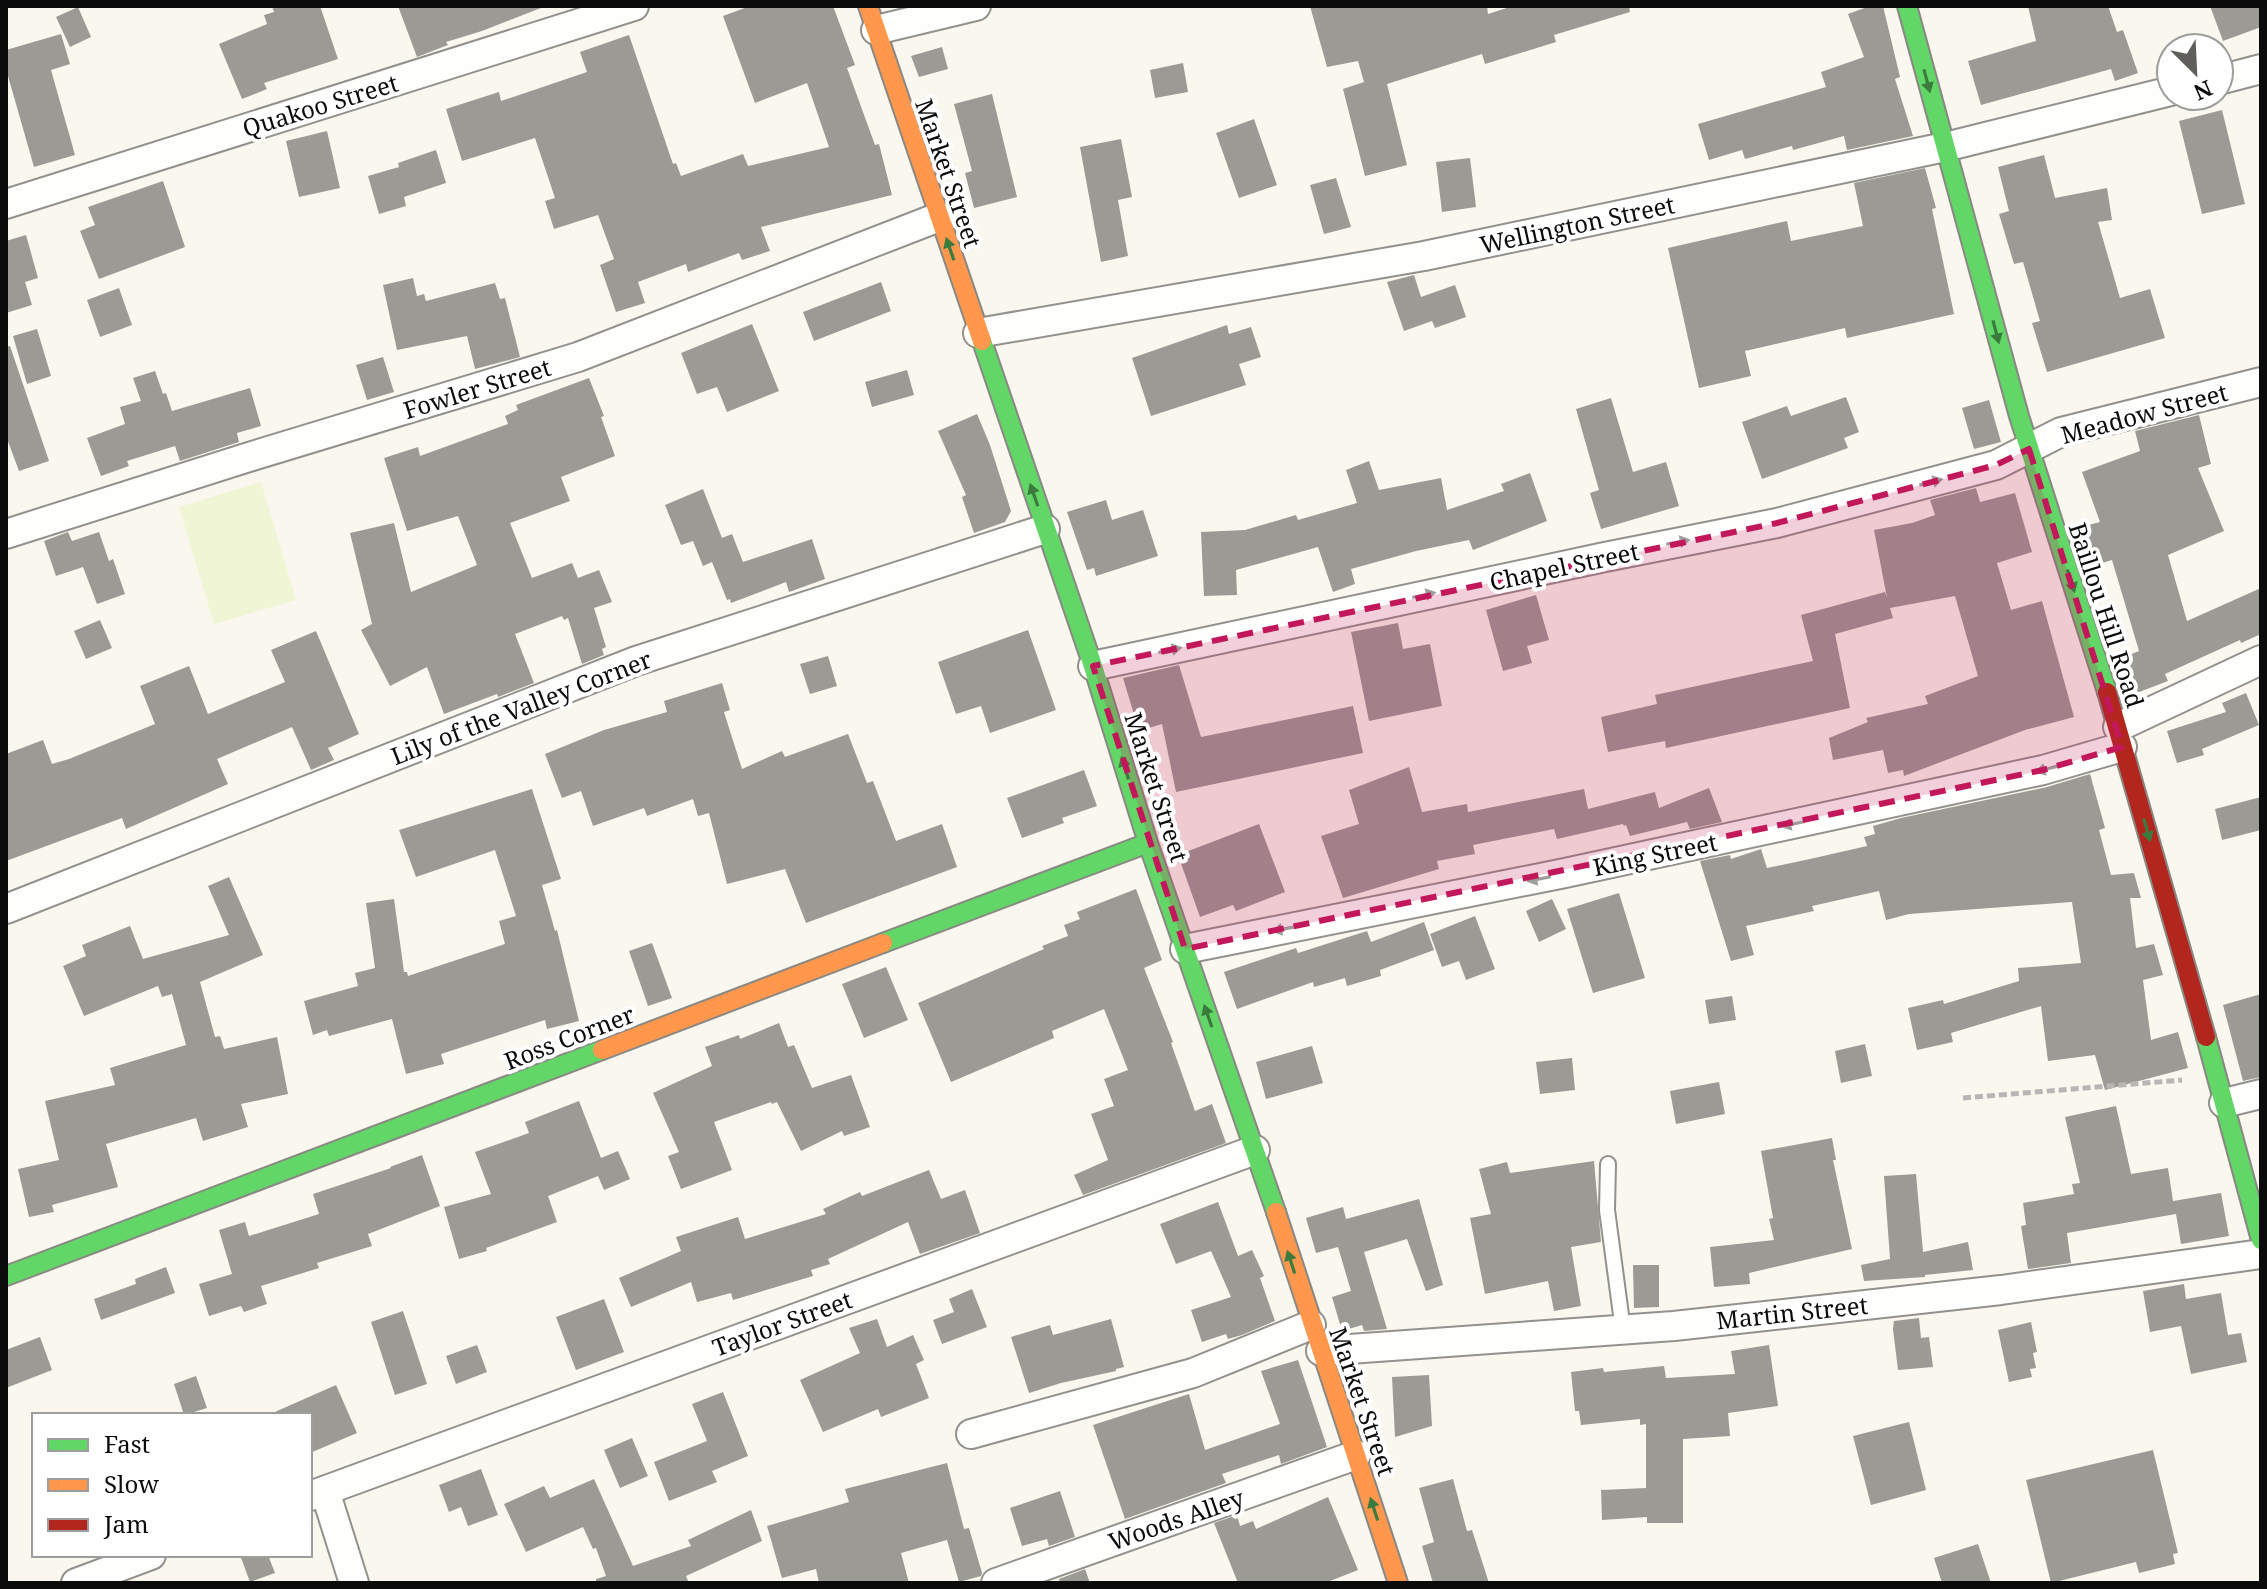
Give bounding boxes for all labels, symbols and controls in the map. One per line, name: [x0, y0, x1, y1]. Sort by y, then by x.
north arrow: [2155, 32, 2235, 112]
street label: Quakoo Street: [238, 66, 402, 144]
one-way arrow: [1922, 69, 1934, 94]
text: N: [2190, 74, 2218, 108]
street label: Market Street: [908, 94, 990, 252]
street label: Wellington Street: [1477, 187, 1677, 261]
one-way arrow: [943, 237, 955, 261]
one-way arrow: [1990, 321, 2003, 345]
street label: Fowler Street: [399, 350, 555, 426]
street label: Meadow Street: [2057, 375, 2231, 451]
one-way arrow: [1919, 476, 1944, 488]
one-way arrow: [1027, 483, 1039, 507]
street label: Baillou Hill Road: [2062, 518, 2153, 712]
street label: Chapel Street: [1486, 534, 1642, 598]
one-way arrow: [1666, 536, 1691, 548]
one-way arrow: [2065, 569, 2078, 593]
one-way arrow: [1412, 588, 1437, 601]
street label: Lily of the Valley Corner: [386, 642, 656, 772]
one-way arrow: [1157, 643, 1182, 656]
street label: Market Street: [1117, 708, 1197, 866]
one-way arrow: [1119, 756, 1131, 780]
one-way arrow: [2035, 763, 2060, 775]
one-way arrow: [2141, 817, 2153, 842]
one-way arrow: [1781, 818, 1806, 831]
street label: King Street: [1590, 825, 1720, 883]
one-way arrow: [1526, 873, 1551, 885]
one-way arrow: [1271, 924, 1296, 936]
street label: Ross Corner: [499, 997, 639, 1077]
one-way arrow: [1202, 1004, 1214, 1028]
one-way arrow: [1284, 1250, 1297, 1274]
street label: Taylor Street: [708, 1282, 856, 1364]
street label: Martin Street: [1715, 1288, 1869, 1336]
street label: Market Street: [1322, 1322, 1404, 1480]
legend: [32, 1413, 312, 1557]
text: Fast: [104, 1427, 150, 1460]
text: Slow: [104, 1467, 159, 1500]
street label: Woods Alley: [1104, 1480, 1249, 1558]
one-way arrow: [1367, 1496, 1379, 1520]
text: Jam: [103, 1507, 149, 1540]

